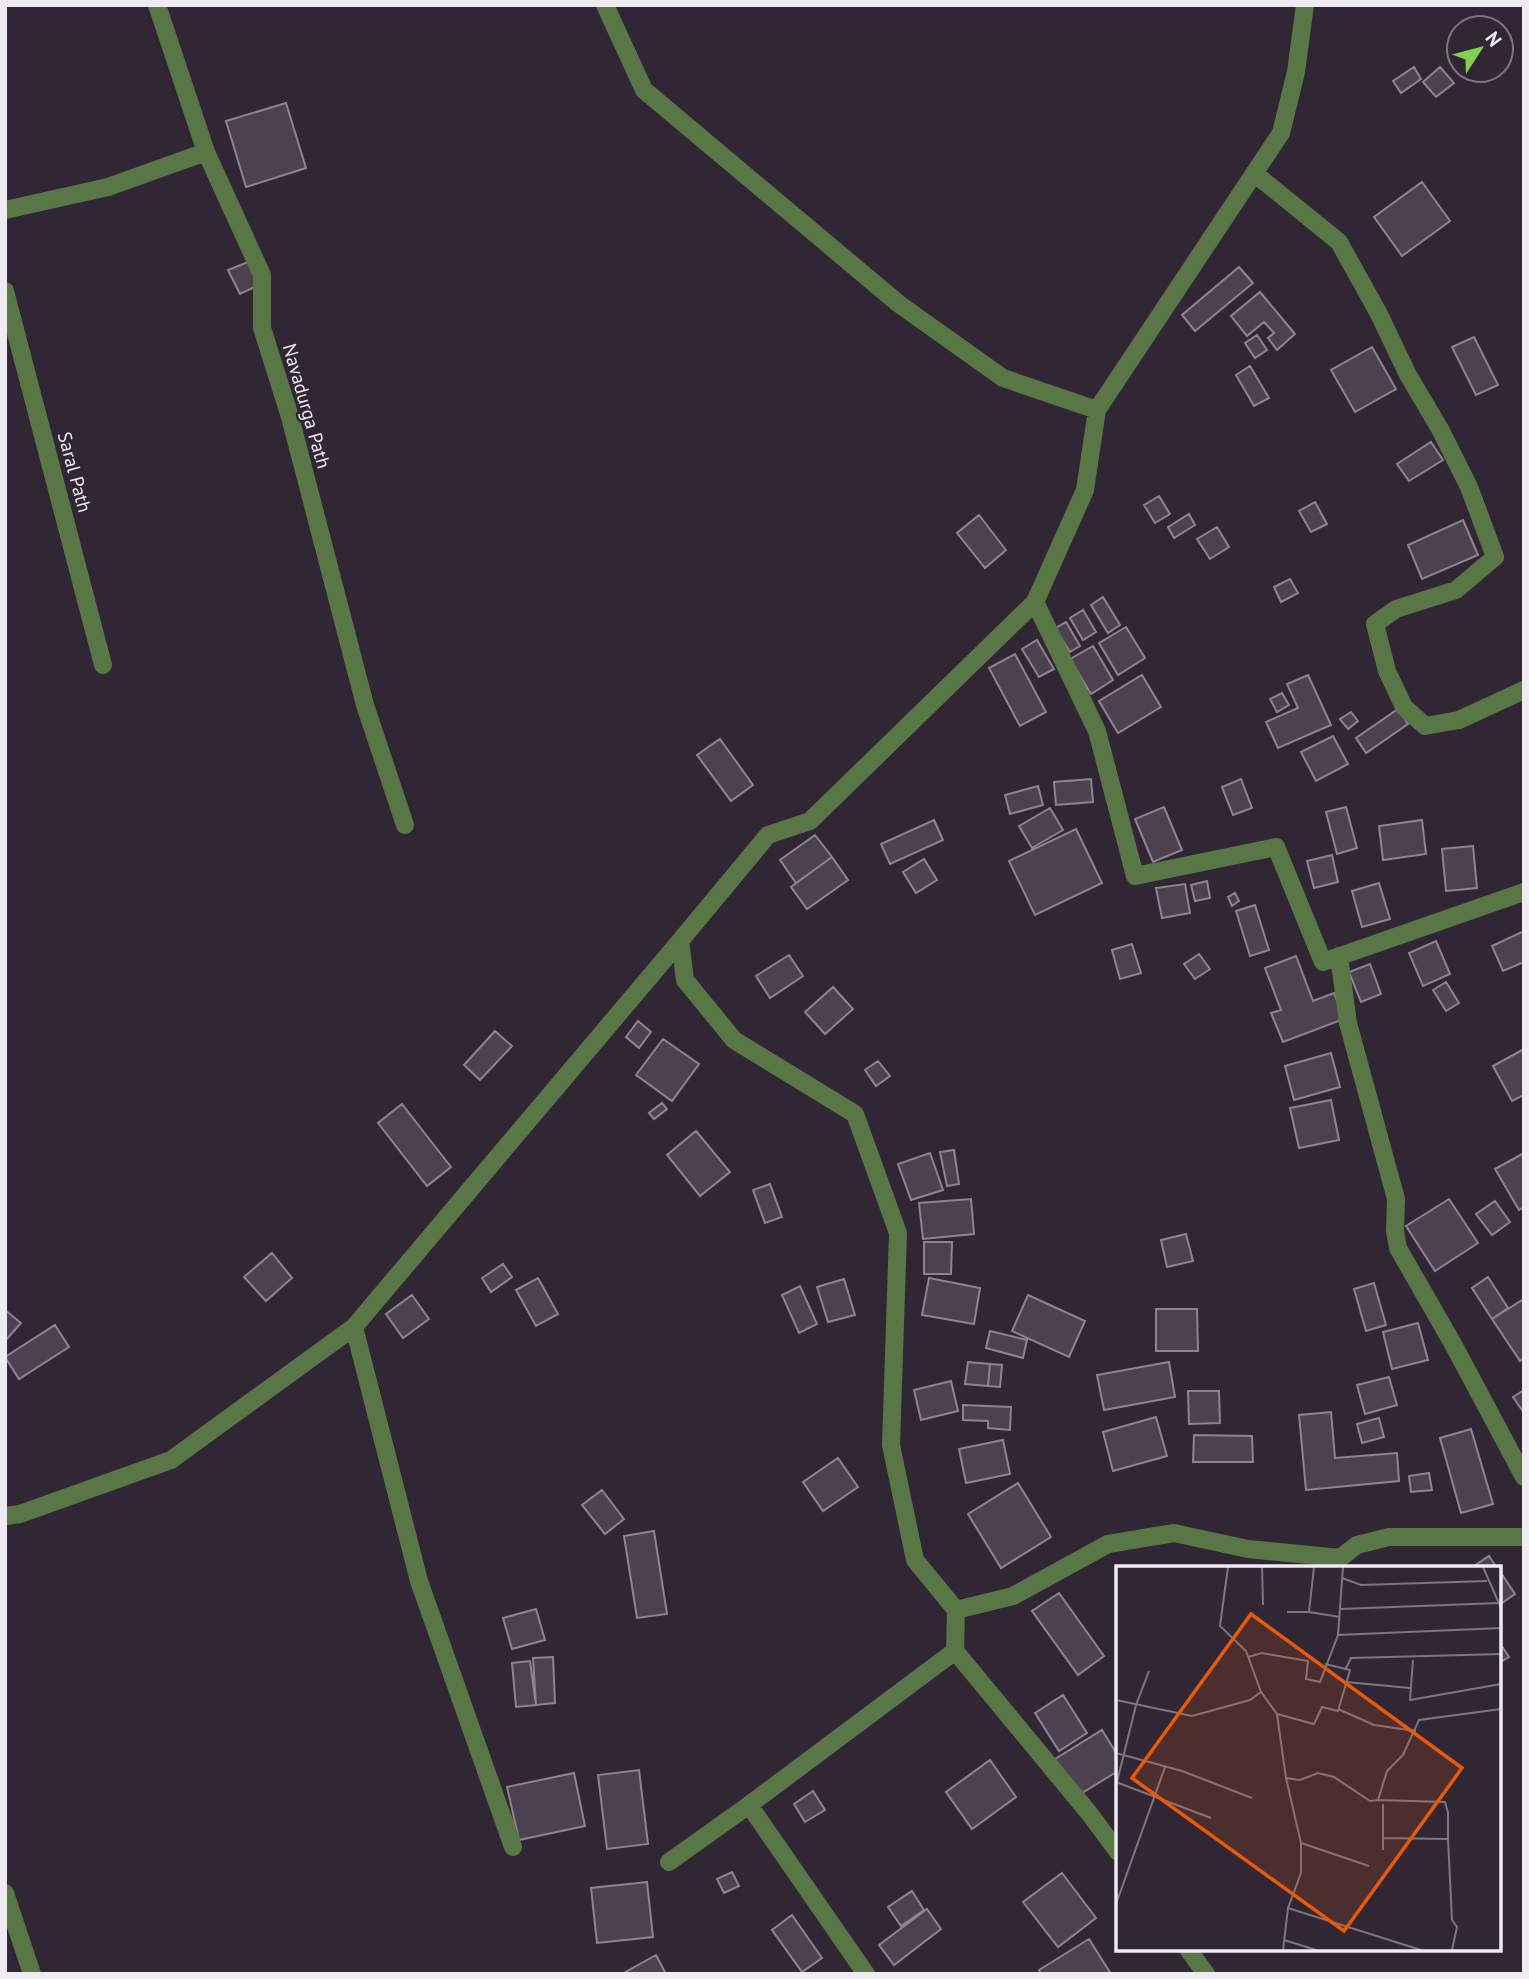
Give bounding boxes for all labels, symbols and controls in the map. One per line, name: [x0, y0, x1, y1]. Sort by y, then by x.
north arrow: [1445, 14, 1515, 84]
text: N: [1480, 27, 1507, 51]
street label: Navadurga Path: [278, 341, 336, 471]
street label: Saral Path: [53, 429, 97, 515]
inset map: [1116, 1566, 1501, 1951]

